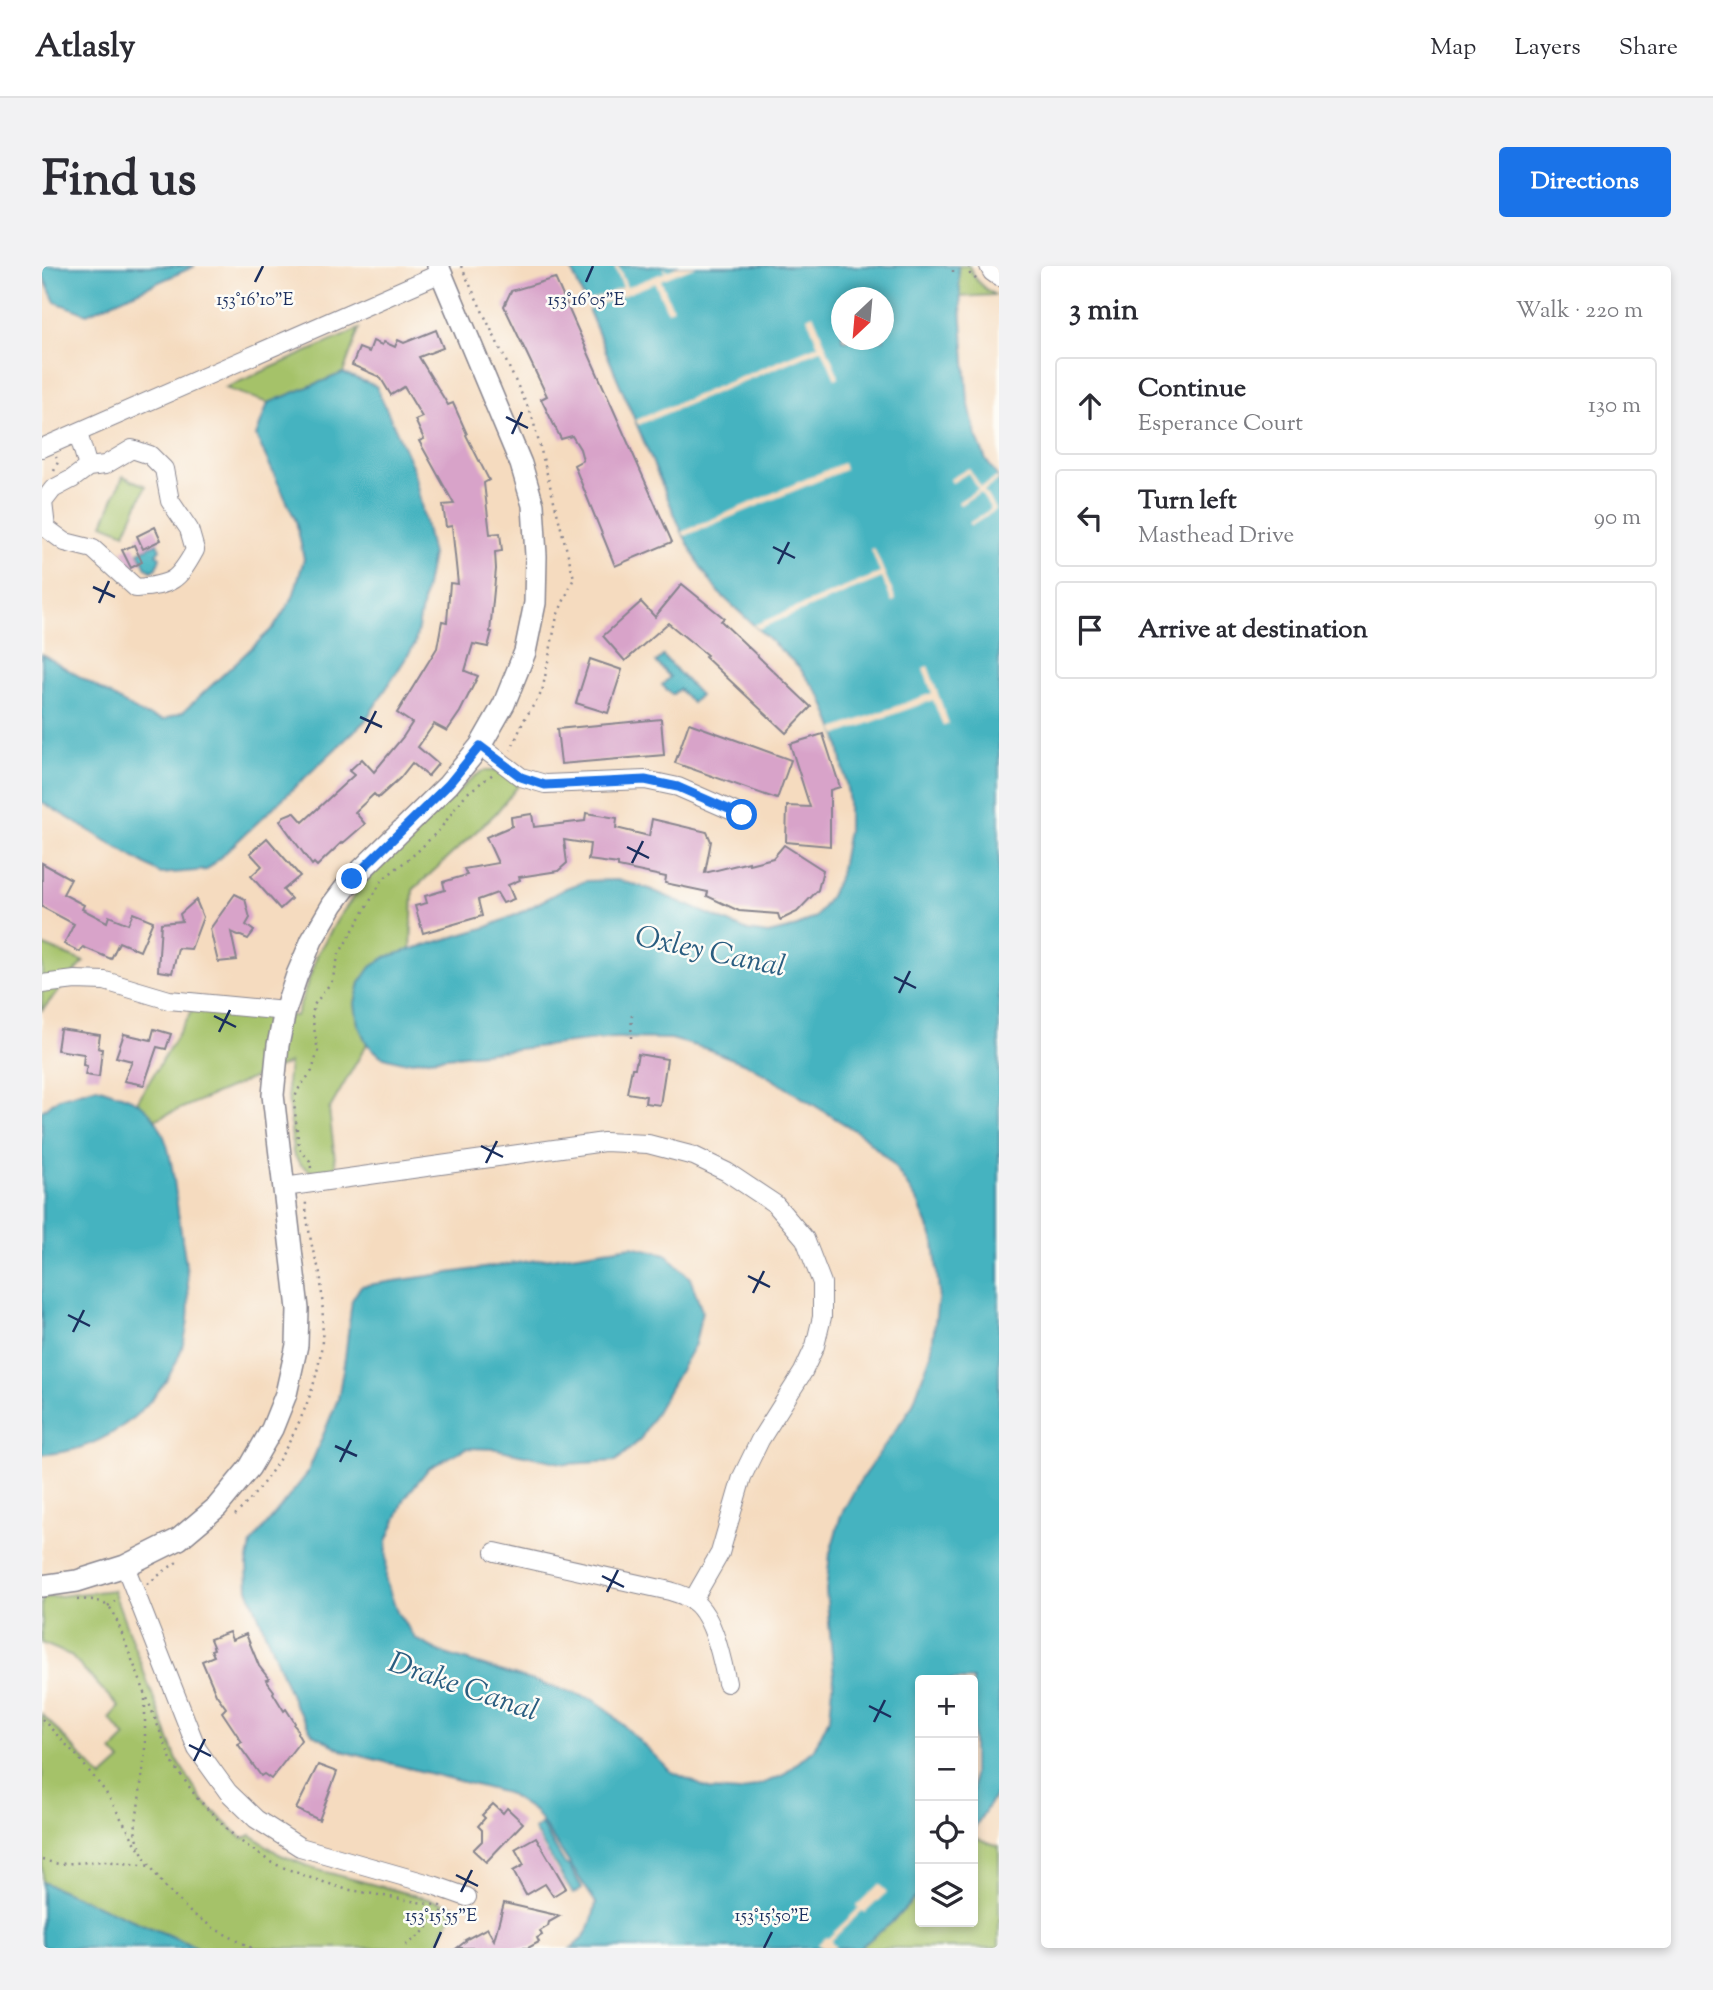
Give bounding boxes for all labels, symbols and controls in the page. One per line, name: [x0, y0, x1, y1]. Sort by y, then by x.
text: Atlasly: [35, 24, 135, 72]
text: Map: [1430, 31, 1476, 65]
text: Layers: [1514, 31, 1581, 65]
text: Share: [1619, 31, 1678, 65]
text: Find us: [42, 147, 196, 217]
button: Directions: [1499, 147, 1671, 217]
north arrow: [831, 287, 894, 350]
text: 153°16'10"E: [216, 288, 294, 314]
text: 153°16'05"E: [547, 288, 625, 314]
text: 3 min: [1069, 290, 1139, 333]
text: Walk · 220 m: [1516, 295, 1643, 328]
text: Continue: [1138, 371, 1246, 408]
icon: ahead: [1071, 387, 1109, 425]
text: 130 m: [1588, 390, 1641, 423]
text: Esperance Court: [1138, 408, 1303, 441]
text: Turn left: [1138, 483, 1237, 520]
icon: left: [1071, 499, 1109, 537]
text: 90 m: [1594, 502, 1641, 535]
text: Masthead Drive: [1138, 520, 1294, 553]
icon: arrive: [1071, 611, 1109, 649]
text: Arrive at destination: [1138, 612, 1368, 649]
route start: [726, 799, 757, 830]
route end: [336, 863, 367, 894]
water label: Oxley Canal: [631, 916, 789, 990]
water label: Drake Canal: [382, 1642, 544, 1734]
map controls: [915, 1675, 978, 1927]
button: +: [915, 1675, 978, 1738]
button: −: [915, 1738, 978, 1801]
button: locate: [915, 1801, 978, 1864]
button: layers: [915, 1864, 978, 1927]
text: 153°15'55"E: [405, 1904, 477, 1930]
text: 153°15'50"E: [735, 1904, 810, 1930]

